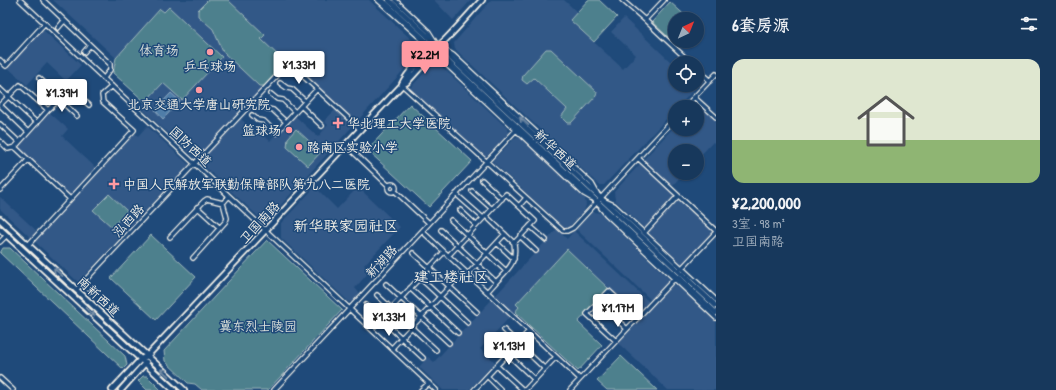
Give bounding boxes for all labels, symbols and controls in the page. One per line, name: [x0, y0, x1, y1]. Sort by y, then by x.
north arrow: [668, 12, 704, 48]
map controls: [668, 12, 704, 180]
text: 6套房源: [732, 13, 790, 36]
icon: filters: [1018, 13, 1040, 35]
park label: 体育场: [139, 41, 179, 59]
pin: ¥2.2M: [397, 41, 453, 75]
text: ¥2.2M: [411, 45, 439, 63]
marker: 乒乓球场: [205, 47, 215, 57]
pin: ¥1.33M: [266, 51, 332, 85]
text: ¥1.33M: [283, 55, 315, 73]
button: locate: [668, 56, 704, 92]
place label: 乒乓球场: [184, 57, 236, 75]
pin: ¥1.39M: [29, 79, 95, 113]
text: ¥1.39M: [46, 83, 78, 101]
marker: 北京交通大学唐山研究院: [194, 85, 204, 95]
icon: home: [850, 85, 922, 157]
place label: 北京交通大学唐山研究院: [127, 95, 271, 113]
button: +: [668, 100, 704, 136]
place label: 华北理工大学医院: [347, 114, 451, 132]
marker: 华北理工大学医院: [332, 117, 344, 129]
one-way arrow: [519, 117, 530, 126]
place label: 篮球场: [242, 121, 281, 139]
street label: 国防西道: [166, 122, 216, 170]
marker: 篮球场: [284, 125, 294, 135]
street label: 新华西道: [531, 125, 581, 173]
place label: 路南区实验小学: [307, 138, 398, 156]
marker: 路南区实验小学: [294, 142, 304, 152]
button: −: [668, 144, 704, 180]
place label: 中国人民解放军联勤保障部队第九八二医院: [123, 175, 370, 193]
marker: 中国人民解放军联勤保障部队第九八二医院: [108, 178, 120, 190]
text: ¥2,200,000: [732, 191, 801, 214]
street label: 卫国南路: [235, 197, 283, 247]
street label: 泓西路: [108, 200, 148, 240]
text: 3室 · 98 m²: [732, 214, 785, 232]
district label: 新华联家园社区: [293, 215, 399, 236]
text: 卫国南路: [732, 232, 784, 250]
street label: 新湖路: [361, 241, 401, 281]
district label: 建工楼社区: [413, 266, 489, 287]
one-way arrow: [53, 268, 63, 277]
street label: 南新西道: [74, 272, 124, 320]
pin: ¥1.17M: [585, 294, 651, 328]
text: ¥1.17M: [602, 298, 634, 316]
pin: ¥1.33M: [356, 303, 422, 337]
text: ¥1.33M: [373, 307, 405, 325]
one-way arrow: [85, 308, 95, 317]
park label: 冀东烈士陵园: [219, 317, 297, 335]
pin: ¥1.13M: [476, 332, 542, 366]
text: ¥1.13M: [493, 336, 525, 354]
one-way arrow: [161, 369, 171, 378]

